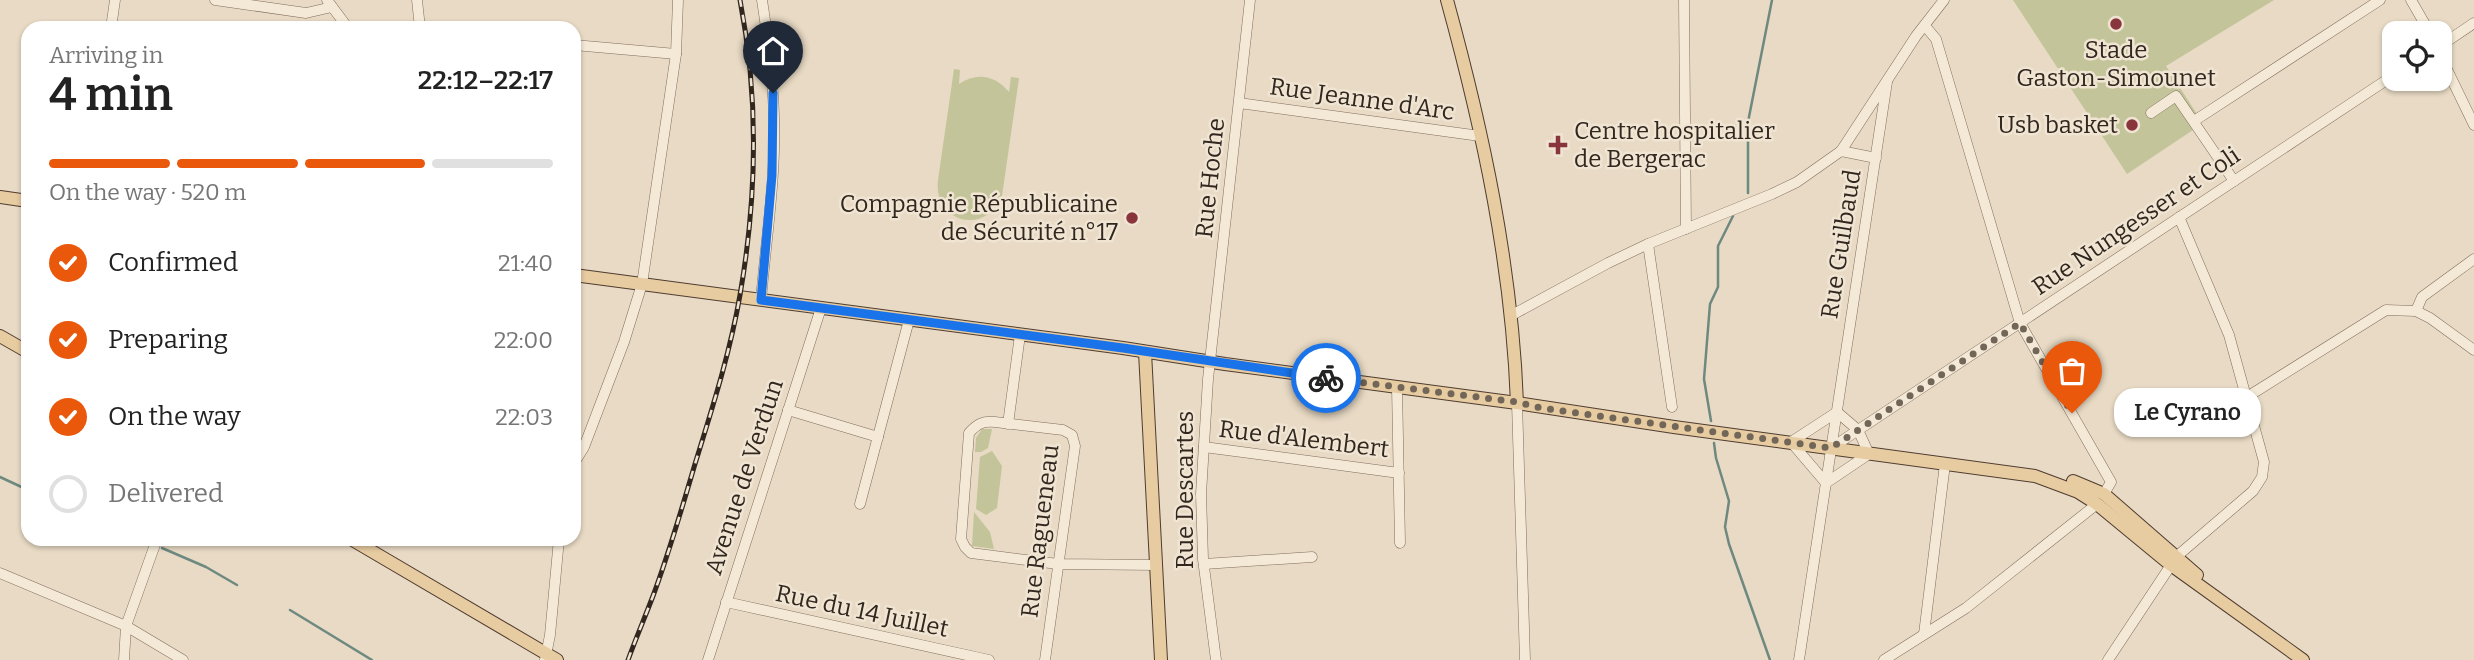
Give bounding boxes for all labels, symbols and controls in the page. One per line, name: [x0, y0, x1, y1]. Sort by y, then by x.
marker: Stade Gaston-Simounet: [2108, 16, 2124, 32]
pin: [743, 21, 803, 93]
map controls: [2382, 21, 2452, 91]
button: locate: [2382, 21, 2452, 91]
icon: home: [754, 32, 792, 70]
place label: Stade Gaston-Simounet: [2016, 36, 2216, 92]
text: Arriving in: [49, 41, 163, 69]
text: 22:12–22:17: [418, 65, 553, 96]
text: 4 min: [49, 67, 173, 122]
street label: Rue Jeanne d'Arc: [1268, 72, 1456, 126]
place label: Usb basket: [1997, 111, 2118, 139]
street label: Rue Hoche: [1190, 117, 1230, 239]
place label: Centre hospitalier de Bergerac: [1574, 117, 1775, 173]
marker: Usb basket: [2124, 117, 2140, 133]
marker: Centre hospitalier de Bergerac: [1548, 135, 1568, 155]
street label: Rue Nungesser et Coli: [2027, 141, 2245, 301]
street label: Rue Guilbaud: [1815, 167, 1867, 321]
text: On the way · 520 m: [49, 178, 246, 206]
place label: Compagnie Républicaine de Sécurité n°17: [840, 190, 1118, 246]
marker: Compagnie Républicaine de Sécurité n°17: [1124, 210, 1140, 226]
icon: check: [49, 244, 87, 282]
text: Confirmed: [108, 247, 238, 278]
text: 21:40: [498, 249, 553, 277]
icon: check: [49, 321, 87, 359]
text: Preparing: [108, 324, 228, 355]
text: 22:00: [494, 326, 553, 354]
pin: [2042, 341, 2102, 413]
courier: [1291, 343, 1361, 413]
icon: bag: [2053, 352, 2091, 390]
icon: bike: [1307, 359, 1345, 397]
street label: Avenue de Verdun: [699, 376, 789, 578]
callout: Le Cyrano: [2114, 388, 2261, 438]
icon: check: [49, 398, 87, 436]
text: Le Cyrano: [2134, 398, 2241, 426]
text: On the way: [108, 401, 241, 432]
text: 22:03: [495, 403, 553, 431]
street label: Rue Descartes: [1171, 411, 1199, 569]
street label: Rue d'Alembert: [1217, 415, 1391, 463]
street label: Rue Ragueneau: [1015, 443, 1065, 619]
text: Delivered: [108, 478, 223, 509]
street label: Rue du 14 Juillet: [773, 579, 951, 643]

